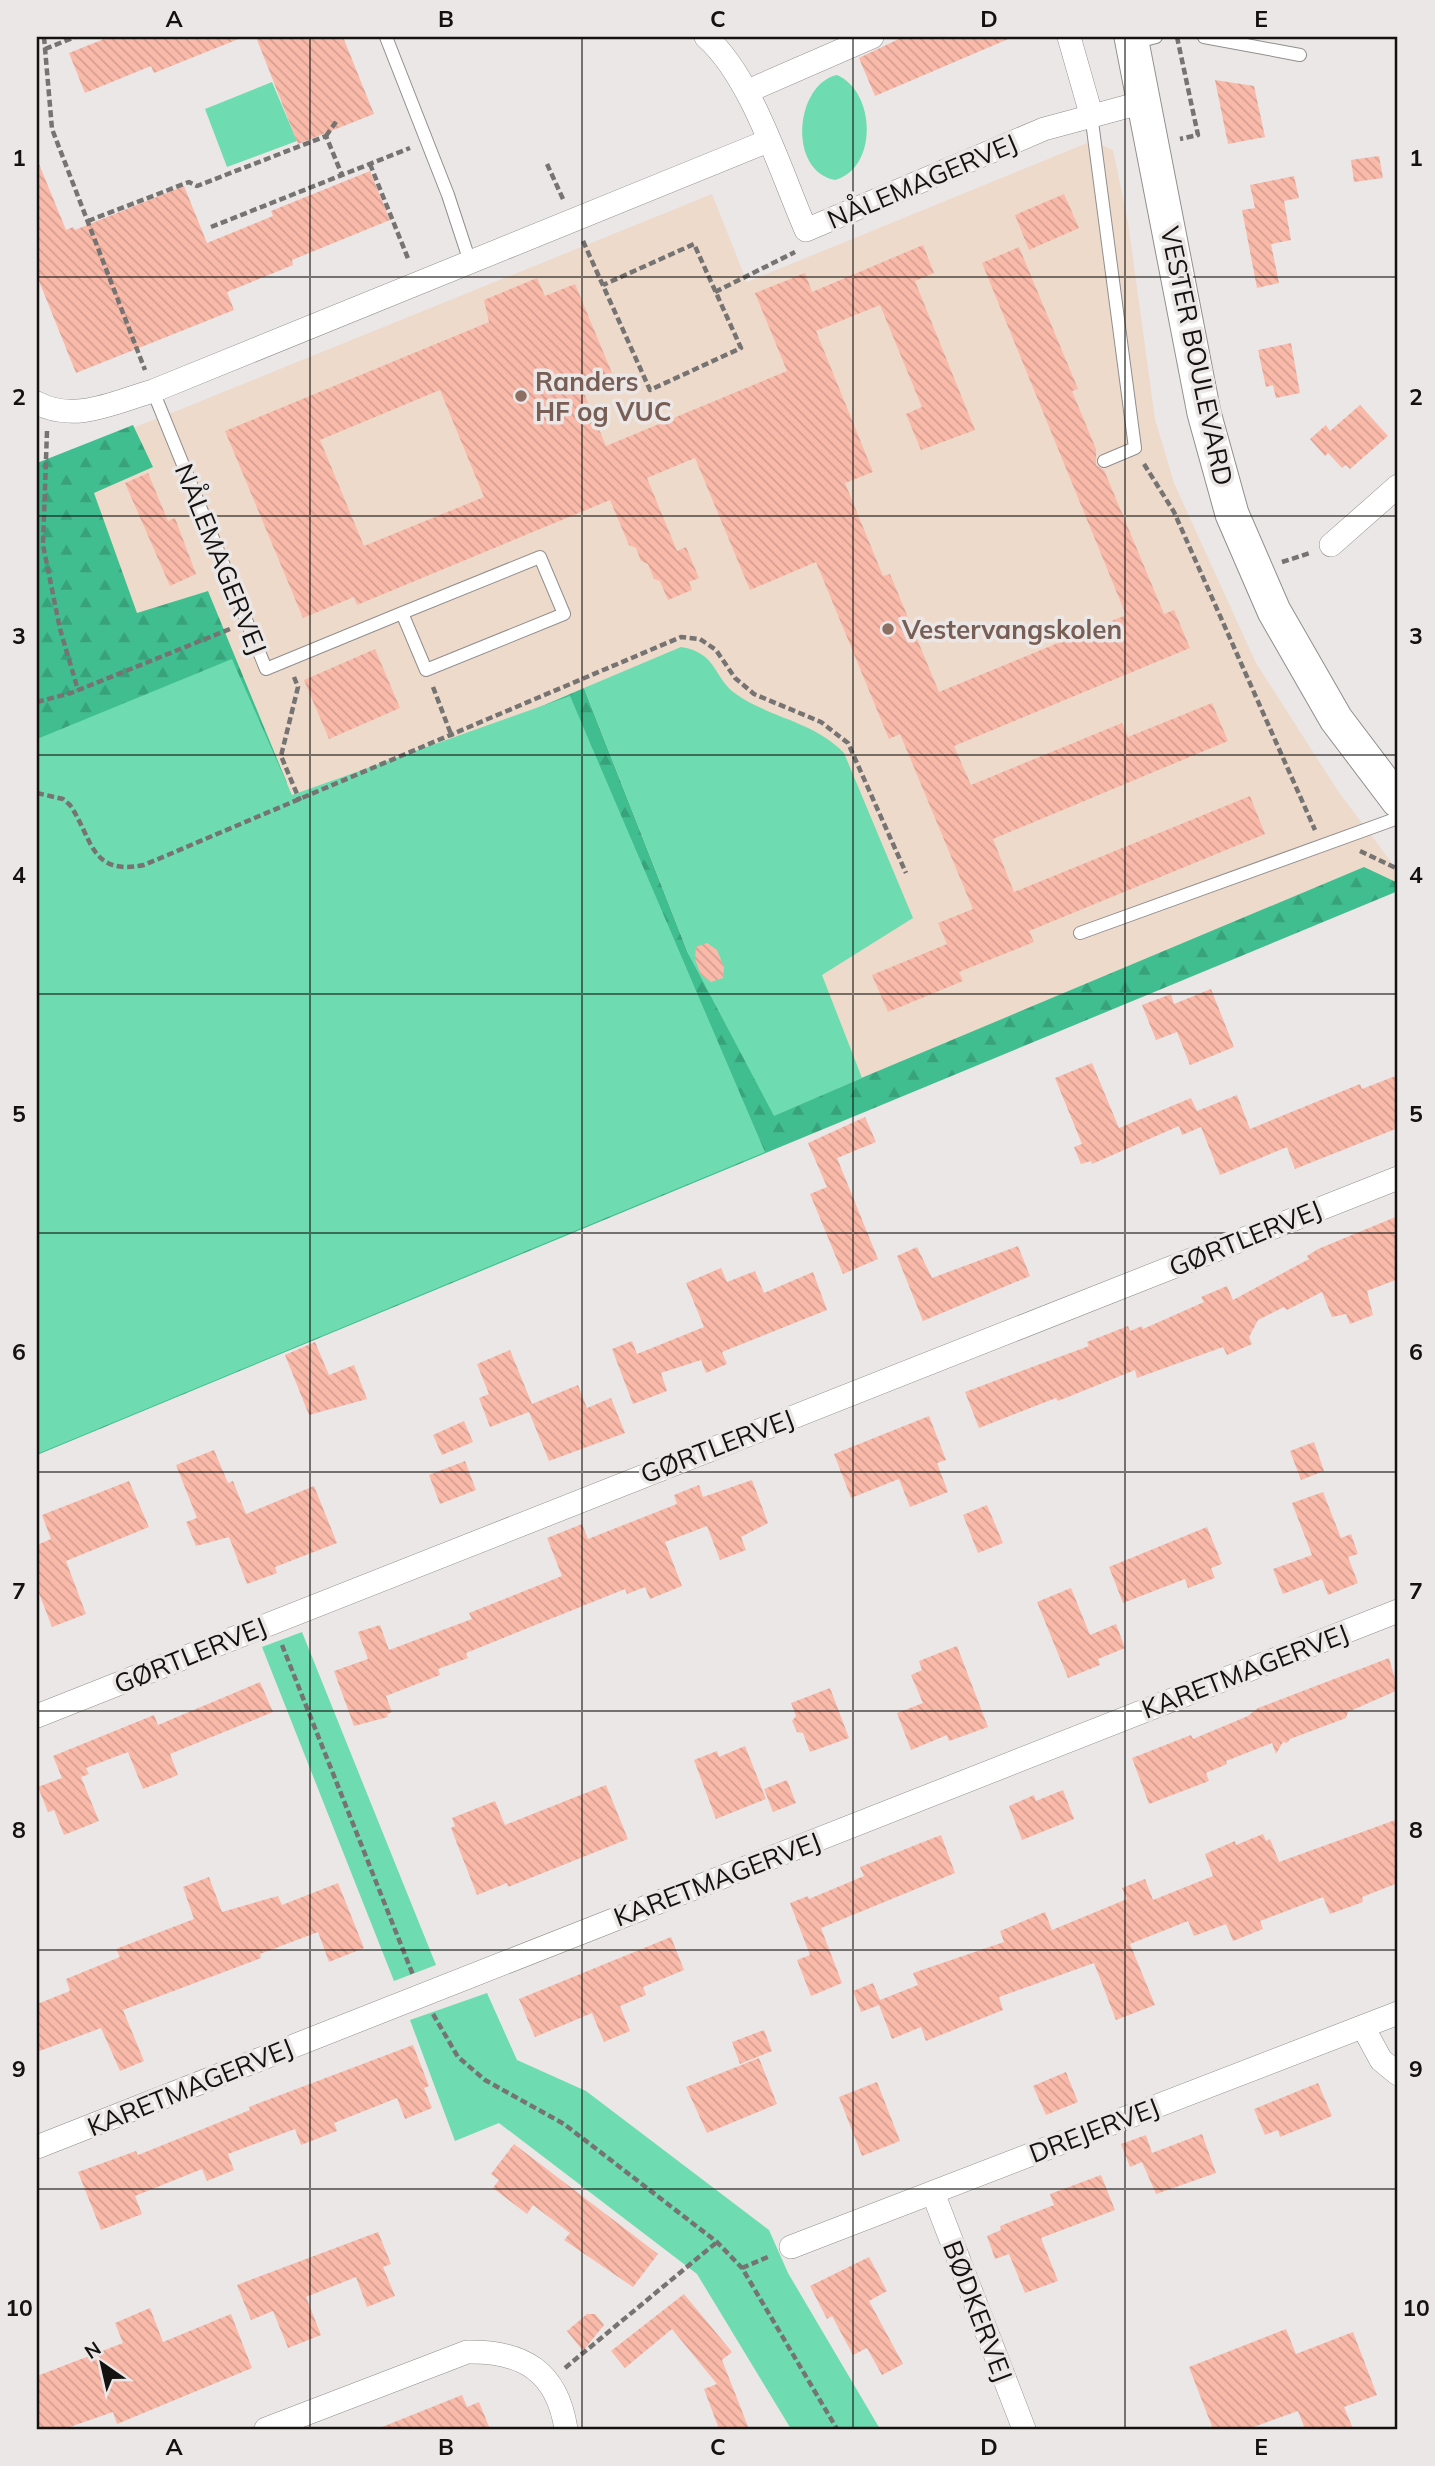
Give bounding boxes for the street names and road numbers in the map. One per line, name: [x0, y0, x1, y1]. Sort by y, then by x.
street label: NÅLEMAGERVEJ: [822, 126, 1022, 236]
street label: VESTER BOULEVARD: [1153, 223, 1241, 489]
street label: NÅLEMAGERVEJ: [168, 459, 274, 659]
street label: GØRTLERVEJ: [1164, 1192, 1326, 1284]
street label: GØRTLERVEJ: [636, 1402, 798, 1490]
street label: GØRTLERVEJ: [109, 1609, 271, 1701]
street label: KARETMAGERVEJ: [1137, 1616, 1353, 1726]
street label: KARETMAGERVEJ: [609, 1824, 825, 1934]
street label: KARETMAGERVEJ: [82, 2031, 298, 2143]
street label: DREJERVEJ: [1024, 2090, 1164, 2170]
street label: BØDKERVEJ: [936, 2236, 1020, 2386]

